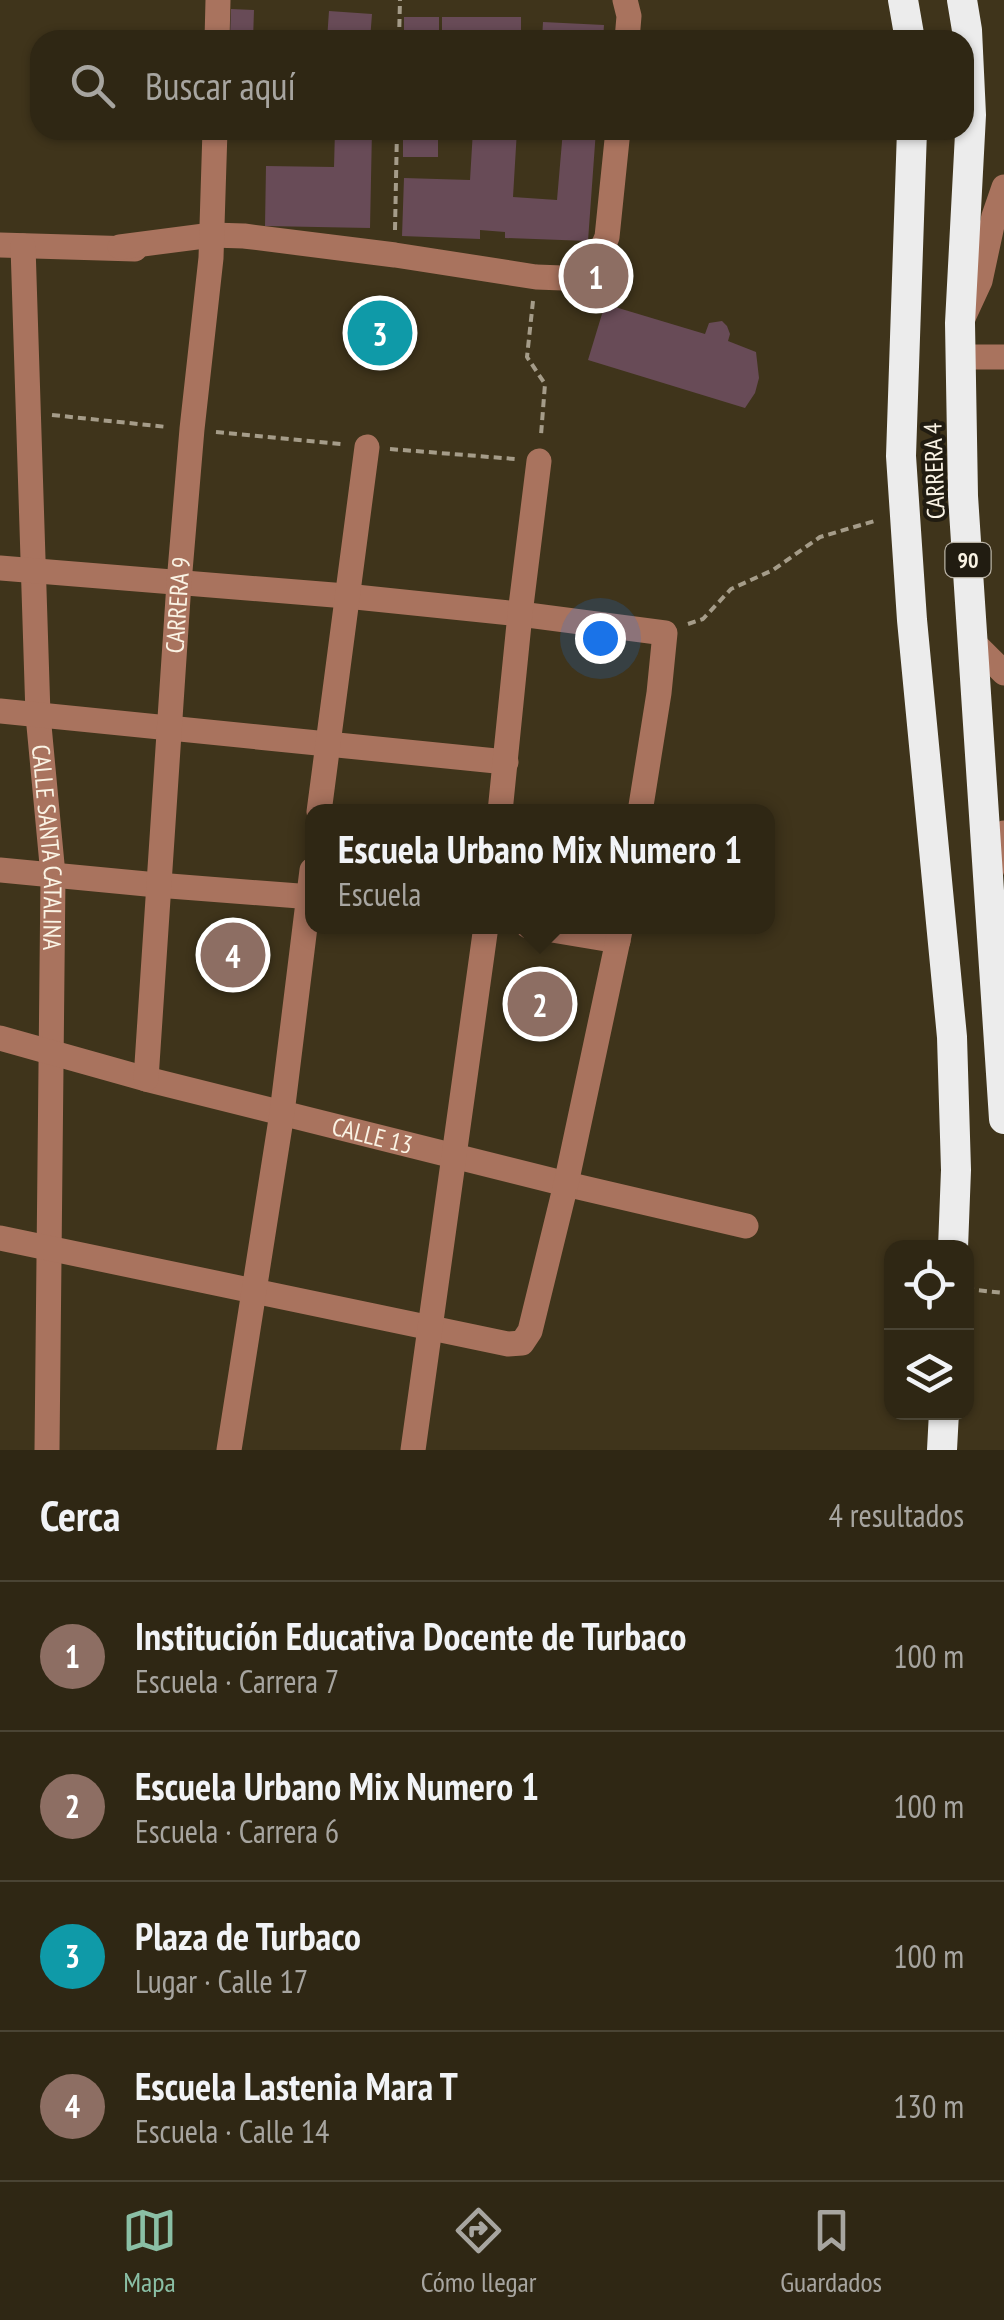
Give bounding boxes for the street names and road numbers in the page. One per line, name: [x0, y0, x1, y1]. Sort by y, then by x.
street label: CARRERA 4: [916, 422, 952, 520]
road number: 90: [946, 543, 990, 577]
street label: CARRERA 9: [158, 556, 197, 654]
street label: CALLE SANTA CATALINA: [25, 743, 69, 950]
street label: CALLE 13: [329, 1110, 416, 1161]

